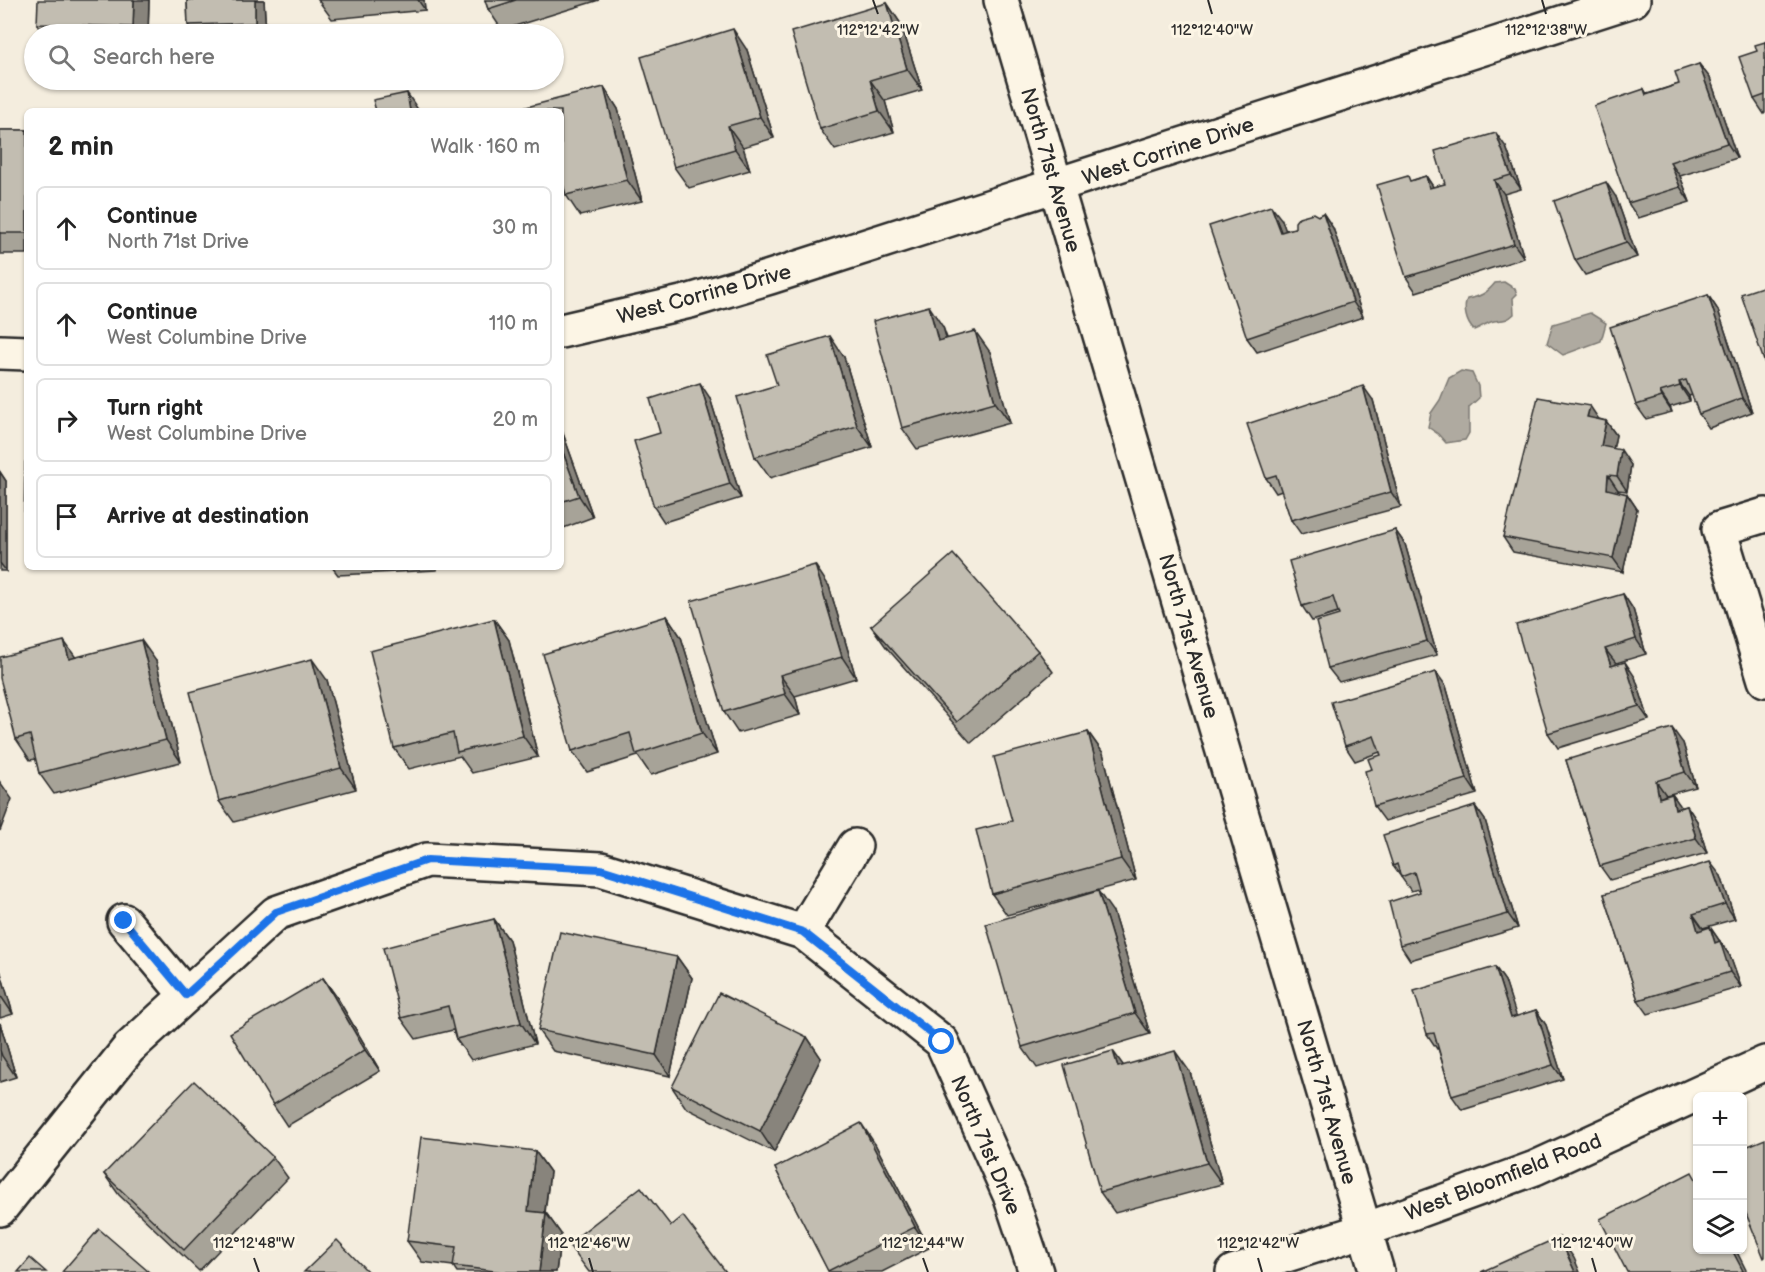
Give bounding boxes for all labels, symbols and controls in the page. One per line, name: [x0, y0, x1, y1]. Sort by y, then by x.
text: 112°12'42"W: [837, 21, 919, 40]
text: 112°12'40"W: [1171, 21, 1253, 40]
text: 112°12'38"W: [1505, 21, 1587, 40]
search box: [24, 24, 564, 90]
icon: search: [45, 41, 78, 74]
text: Search here: [93, 44, 215, 71]
street label: North 71st Avenue: [1015, 85, 1086, 255]
street label: West Corrine Drive: [1079, 112, 1257, 191]
text: 2 min: [48, 132, 114, 163]
text: Walk · 160 m: [431, 135, 540, 159]
text: Continue: [107, 203, 197, 230]
icon: ahead: [50, 212, 83, 245]
text: 30 m: [492, 216, 538, 240]
text: North 71st Drive: [107, 230, 249, 254]
street label: West Corrine Drive: [614, 259, 794, 330]
text: Continue: [107, 299, 197, 326]
icon: ahead: [50, 308, 83, 341]
text: 110 m: [489, 312, 538, 336]
text: West Columbine Drive: [107, 326, 307, 350]
text: Turn right: [107, 395, 203, 422]
icon: right: [50, 404, 83, 437]
text: 20 m: [493, 408, 538, 432]
text: West Columbine Drive: [107, 422, 307, 446]
icon: arrive: [50, 500, 83, 533]
text: Arrive at destination: [107, 503, 309, 530]
street label: North 71st Avenue: [1153, 551, 1224, 721]
route end: [110, 907, 136, 933]
street label: North 71st Avenue: [1291, 1017, 1362, 1187]
route start: [928, 1028, 954, 1054]
street label: North 71st Drive: [945, 1072, 1026, 1219]
map controls: [1693, 1092, 1747, 1254]
button: +: [1693, 1092, 1747, 1146]
street label: West Bloomfield Road: [1401, 1128, 1605, 1227]
button: −: [1693, 1146, 1747, 1200]
button: layers: [1693, 1200, 1747, 1254]
text: 112°12'48"W: [213, 1234, 295, 1253]
text: 112°12'46"W: [548, 1234, 631, 1253]
text: 112°12'44"W: [882, 1234, 965, 1253]
text: 112°12'42"W: [1217, 1234, 1299, 1253]
text: 112°12'40"W: [1551, 1234, 1633, 1253]

